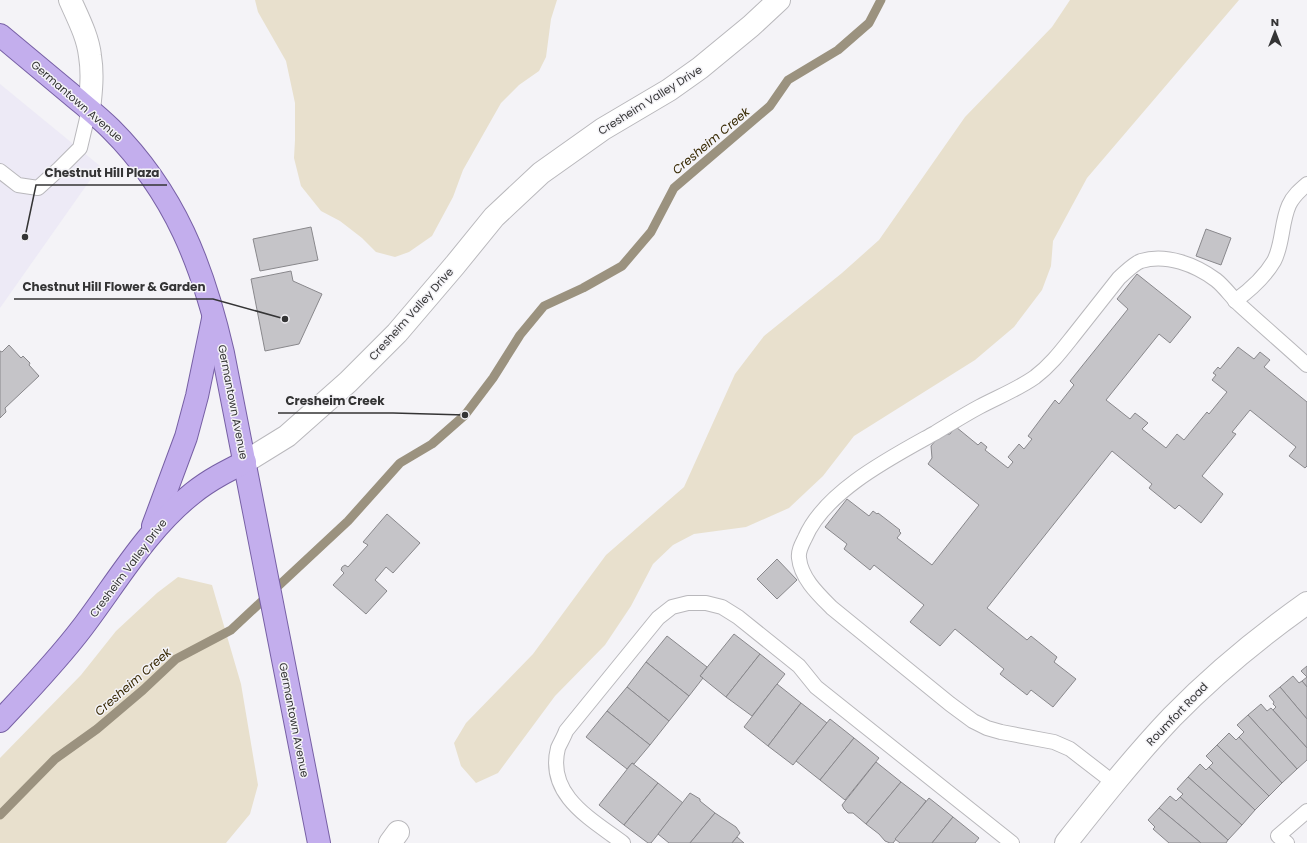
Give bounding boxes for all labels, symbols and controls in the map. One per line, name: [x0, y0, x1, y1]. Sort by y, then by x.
north arrow: [1255, 12, 1295, 52]
text: N: [1271, 14, 1279, 30]
street label: Germantown Avenue: [28, 57, 126, 145]
street label: Cresheim Valley Drive: [595, 61, 705, 139]
water label: Cresheim Creek: [668, 103, 754, 178]
callout: Chestnut Hill Plaza: [36, 161, 167, 185]
text: Chestnut Hill Plaza: [45, 164, 160, 181]
street label: Cresheim Valley Drive: [365, 264, 457, 364]
callout: Chestnut Hill Flower & Garden: [14, 275, 213, 299]
text: Chestnut Hill Flower & Garden: [22, 278, 206, 295]
street label: Germantown Avenue: [214, 343, 252, 461]
callout: Cresheim Creek: [278, 389, 393, 413]
text: Cresheim Creek: [285, 392, 385, 409]
street label: Cresheim Valley Drive: [86, 515, 171, 621]
water label: Cresheim Creek: [91, 643, 175, 720]
street label: Germantown Avenue: [275, 661, 313, 779]
street label: Roumfort Road: [1143, 679, 1211, 749]

